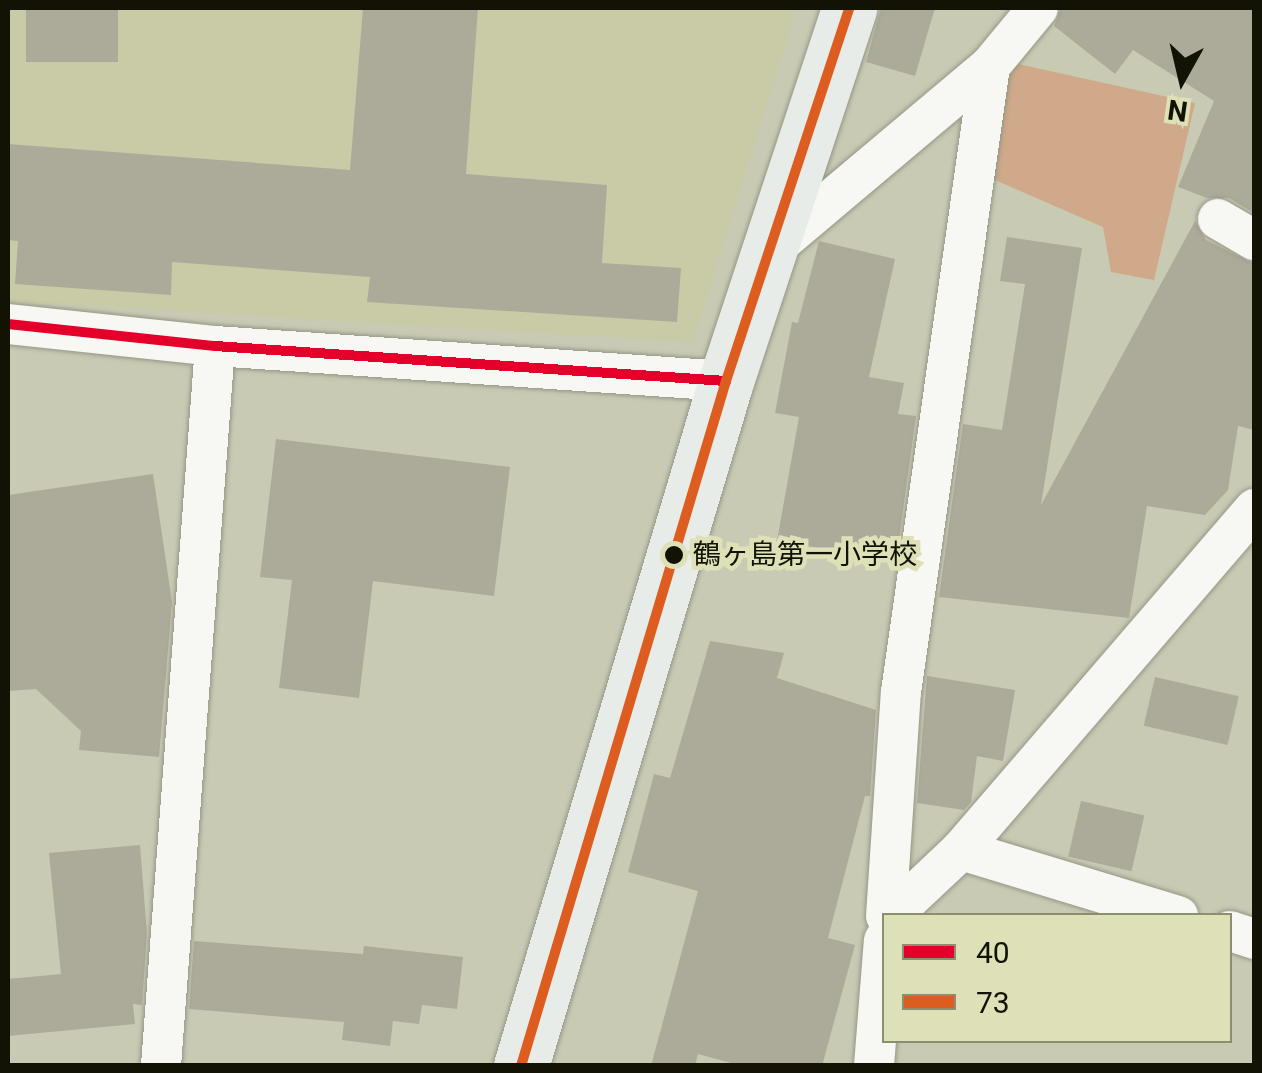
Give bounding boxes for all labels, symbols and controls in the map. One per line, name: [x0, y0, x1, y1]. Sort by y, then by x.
north arrow: [1132, 30, 1232, 130]
text: N: [1166, 92, 1190, 128]
place label: 鶴ヶ島第一小学校: [693, 538, 917, 572]
marker: 鶴ヶ島第一小学校: [664, 545, 684, 565]
legend: [882, 913, 1232, 1043]
text: 40: [976, 935, 1010, 970]
text: 73: [976, 985, 1010, 1020]

